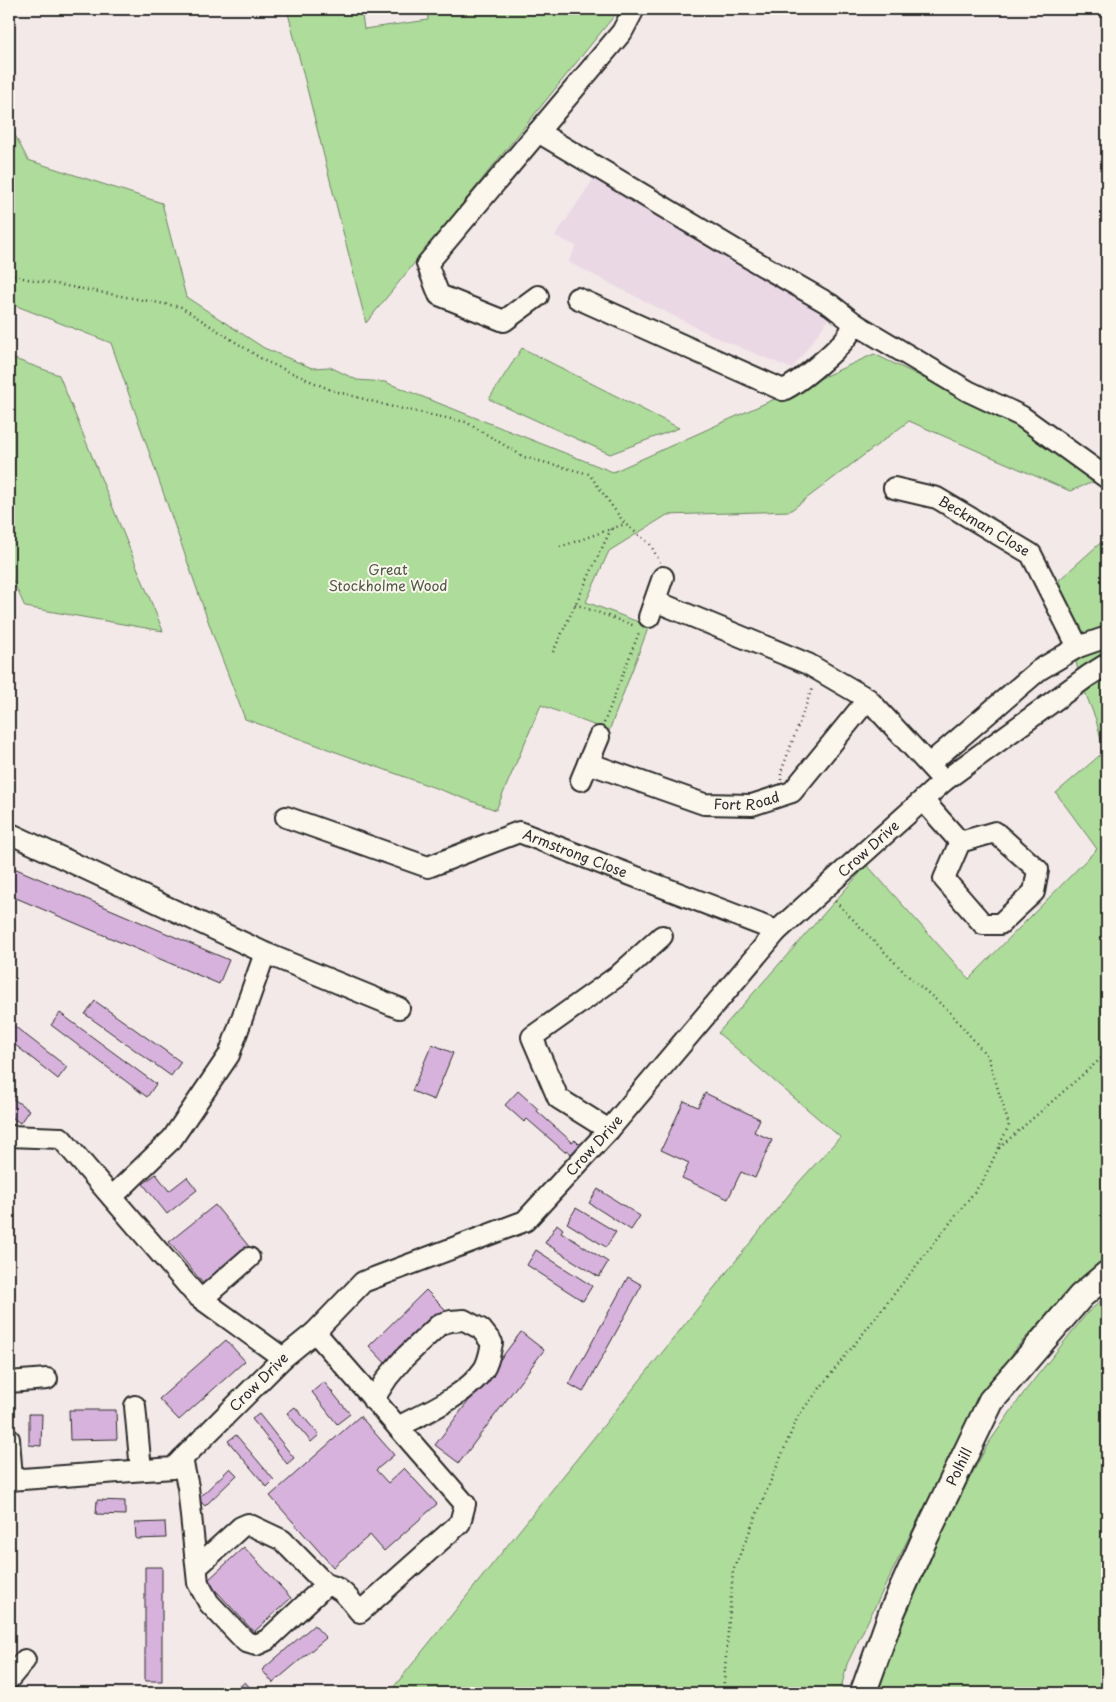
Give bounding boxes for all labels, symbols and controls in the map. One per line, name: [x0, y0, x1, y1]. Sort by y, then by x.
street label: Beckman Close: [935, 490, 1034, 561]
park label: Great Stockholme Wood: [328, 559, 448, 596]
street label: Fort Road: [713, 786, 782, 815]
street label: Crow Drive: [833, 815, 904, 882]
street label: Armstrong Close: [520, 823, 630, 883]
street label: Crow Drive: [561, 1110, 627, 1181]
street label: Crow Drive: [224, 1347, 292, 1416]
street label: Polhill: [941, 1444, 977, 1489]

